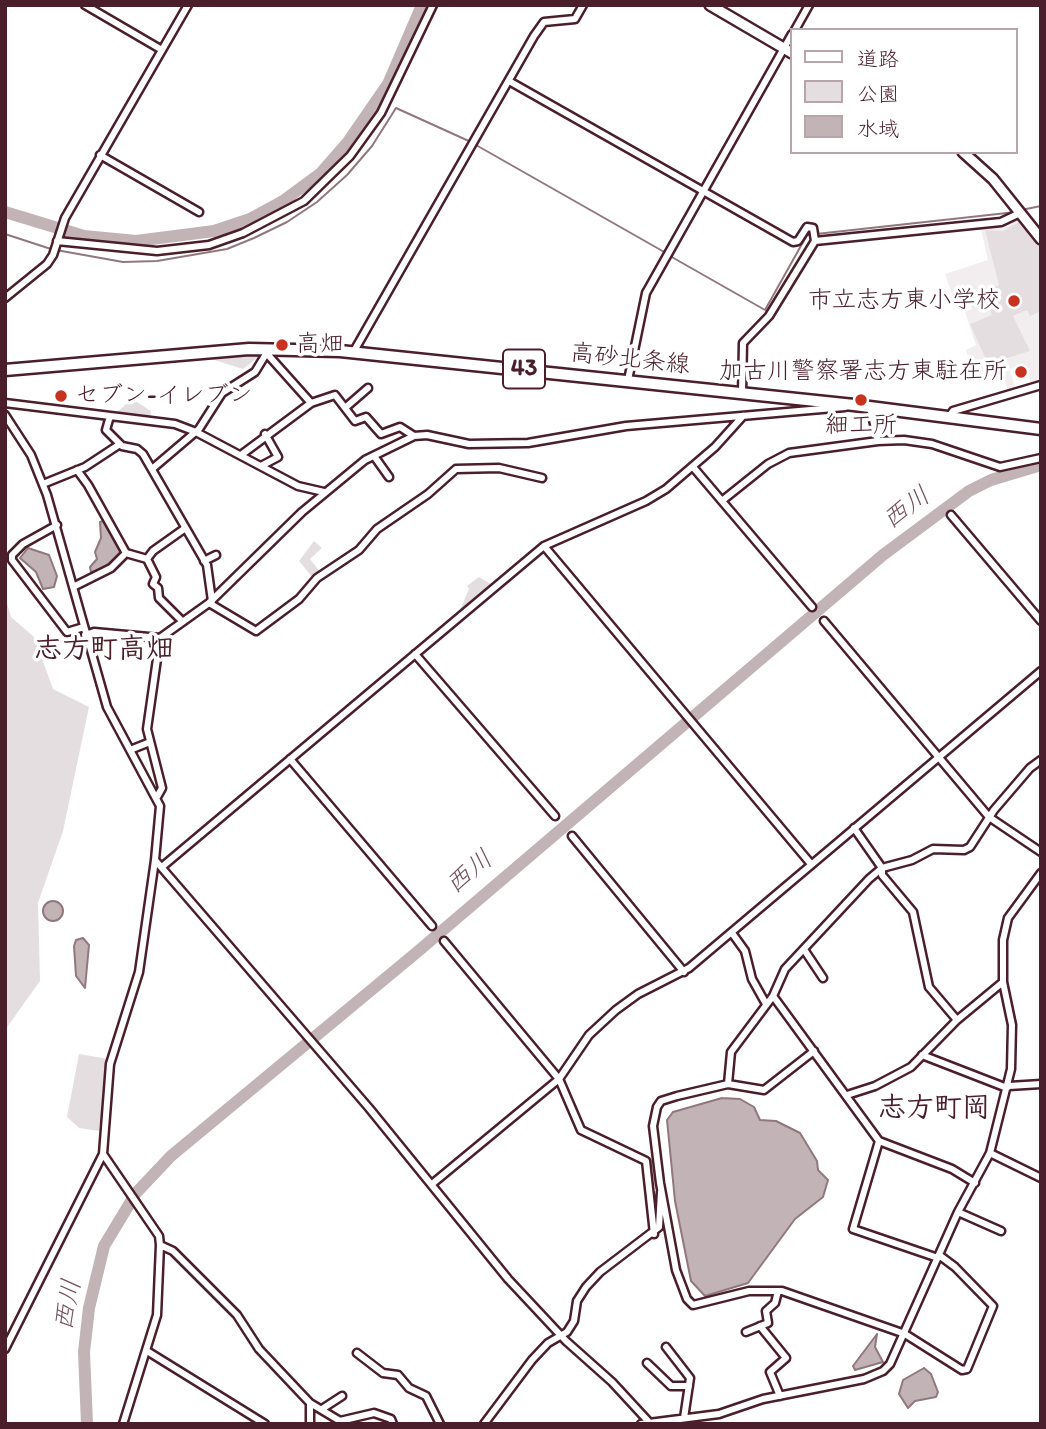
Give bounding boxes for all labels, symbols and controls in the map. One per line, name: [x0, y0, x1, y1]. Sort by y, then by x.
legend: [790, 28, 1018, 154]
text: 道路: [857, 46, 899, 71]
text: 公園: [857, 81, 899, 106]
text: 水域: [857, 116, 899, 141]
place label: 市立志方東小学校: [808, 287, 1000, 315]
marker: 市立志方東小学校: [1006, 293, 1022, 309]
place label: 高畑: [296, 331, 344, 359]
marker: 高畑: [274, 337, 290, 353]
street label: 高砂北条線: [569, 339, 691, 381]
road number: 43: [503, 350, 545, 388]
place label: 加古川警察署志方東駐在所: [719, 358, 1007, 386]
marker: 加古川警察署志方東駐在所: [1013, 364, 1029, 380]
place label: セブン-イレブン: [75, 382, 253, 410]
marker: セブン-イレブン: [53, 388, 69, 404]
marker: 細工所: [853, 392, 869, 408]
place label: 細工所: [825, 412, 897, 440]
water label: 西川: [877, 481, 937, 537]
district label: 志方町高畑: [34, 633, 174, 667]
water label: 西川: [440, 844, 500, 902]
district label: 志方町岡: [878, 1092, 990, 1126]
water label: 西川: [49, 1277, 89, 1333]

